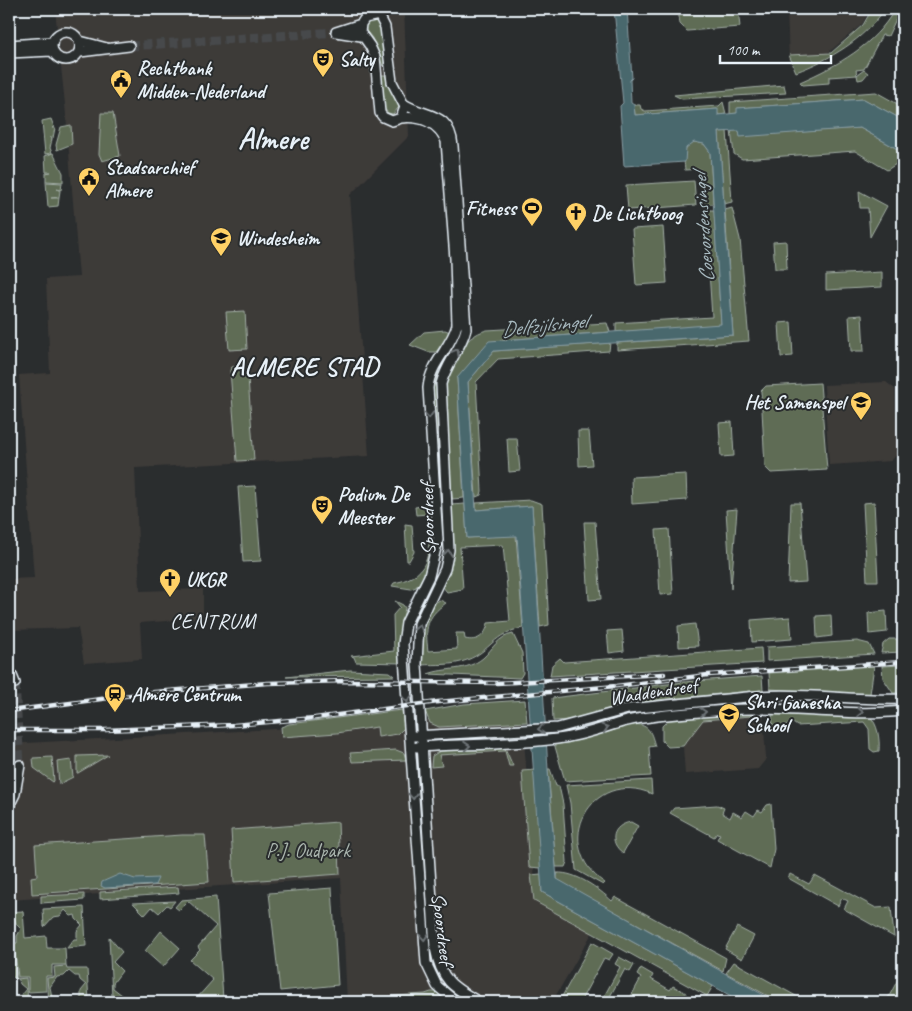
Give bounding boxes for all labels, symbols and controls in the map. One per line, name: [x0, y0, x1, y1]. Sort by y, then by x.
scale bar: [720, 32, 831, 64]
text: 100 m: [727, 41, 761, 60]
theatre icon: Salty: [311, 47, 335, 78]
place label: Salty: [339, 47, 377, 72]
place label: Rechtbank Midden-Nederland: [137, 56, 268, 104]
public building icon: Rechtbank Midden-Nederland: [109, 68, 133, 99]
district label: Almere: [238, 120, 310, 158]
place label: Stadsarchief Almere: [105, 155, 199, 203]
public building icon: Stadsarchief Almere: [77, 166, 101, 197]
water label: Coevordensingel: [686, 166, 720, 283]
place label: Fitness: [466, 196, 518, 221]
sports icon: Fitness: [520, 196, 544, 227]
church icon: De Lichtboog: [564, 201, 588, 232]
place label: De Lichtboog: [592, 201, 683, 226]
school or university icon: Windesheim: [209, 226, 233, 257]
place label: Windesheim: [237, 226, 321, 251]
water label: Delfzijlsingel: [500, 307, 594, 342]
one-way arrow: [450, 349, 460, 358]
district label: ALMERE STAD: [231, 351, 381, 383]
place label: Het Samenspel: [744, 390, 848, 415]
school or university icon: Het Samenspel: [849, 390, 873, 421]
one-way arrow: [424, 411, 435, 419]
street label: Spoordreef: [414, 478, 441, 555]
place label: Podium De Meester: [338, 482, 411, 530]
theatre icon: Podium De Meester: [310, 494, 334, 525]
one-way arrow: [442, 548, 453, 556]
church icon: UKGR: [158, 567, 182, 598]
place label: UKGR: [186, 567, 228, 592]
district label: CENTRUM: [170, 608, 257, 634]
one-way arrow: [413, 624, 424, 633]
street label: Waddendreef: [608, 671, 704, 711]
station icon: Almere Centrum: [103, 682, 127, 713]
place label: Almere Centrum: [131, 682, 242, 707]
place label: Shri Ganesha School: [745, 690, 842, 738]
one-way arrow: [401, 696, 412, 704]
school or university icon: Shri Ganesha School: [717, 702, 741, 733]
one-way arrow: [699, 707, 707, 718]
one-way arrow: [856, 707, 864, 718]
one-way arrow: [600, 723, 609, 733]
one-way arrow: [537, 724, 545, 735]
one-way arrow: [463, 740, 471, 751]
one-way arrow: [407, 792, 418, 800]
park label: P.J. Oudpark: [266, 838, 351, 863]
street label: Spoordreef: [426, 892, 460, 971]
one-way arrow: [418, 933, 429, 941]

